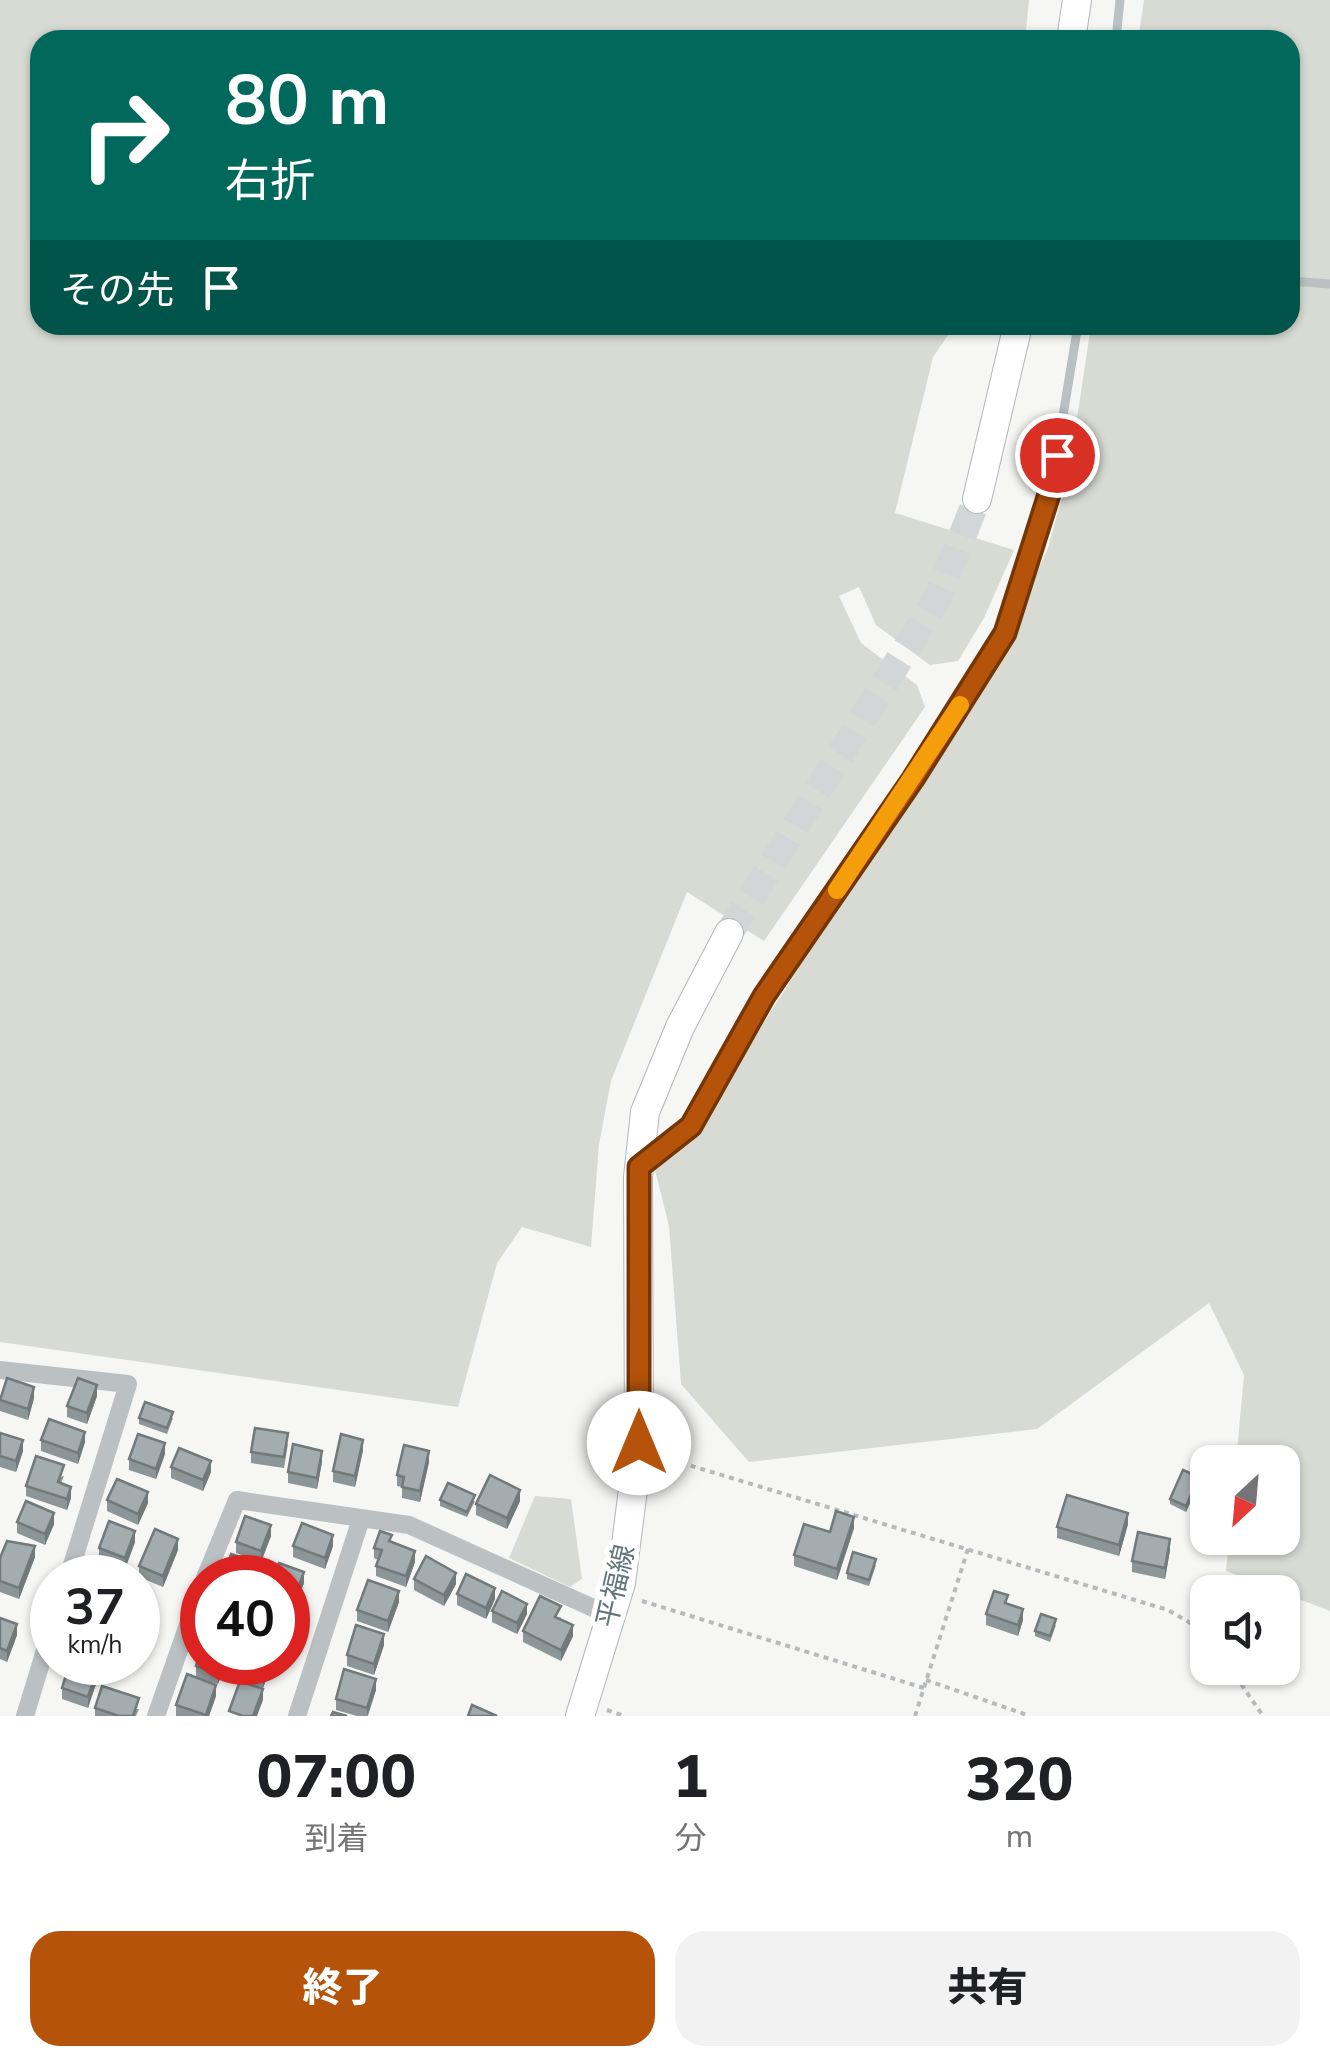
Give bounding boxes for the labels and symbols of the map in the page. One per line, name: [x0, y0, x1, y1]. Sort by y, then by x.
pin: [1015, 413, 1100, 498]
position arrow: [587, 1391, 691, 1495]
north arrow: [1190, 1445, 1300, 1555]
street label: 平福線: [588, 1541, 644, 1631]
speed limit sign: 40: [180, 1555, 310, 1685]

